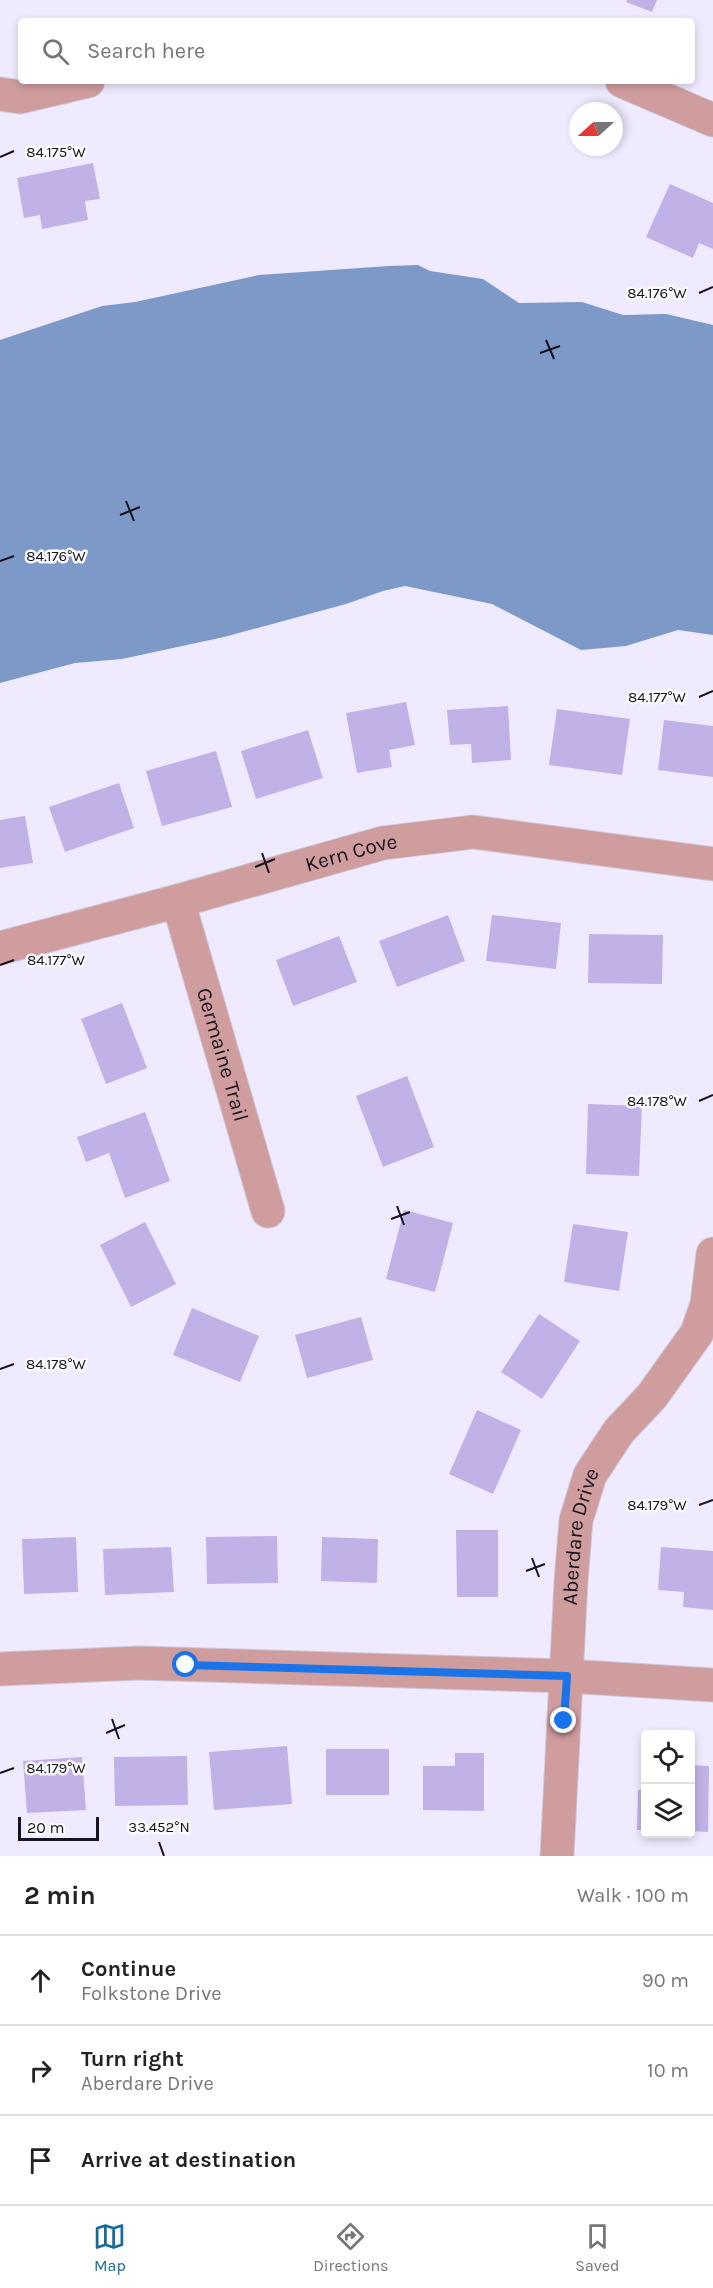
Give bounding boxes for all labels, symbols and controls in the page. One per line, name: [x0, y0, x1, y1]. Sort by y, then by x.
search box: [18, 18, 695, 84]
icon: search: [39, 35, 72, 68]
text: Search here: [87, 38, 205, 64]
north arrow: [569, 102, 623, 156]
text: 84.175°W: [26, 143, 86, 161]
text: 84.176°W: [627, 284, 687, 302]
text: 84.176°W: [26, 547, 86, 565]
text: 84.177°W: [628, 688, 687, 706]
street label: Kern Cove: [302, 829, 398, 876]
text: 84.177°W: [27, 951, 86, 969]
street label: Germaine Trail: [192, 985, 253, 1124]
text: 84.178°W: [627, 1092, 688, 1110]
text: 84.178°W: [26, 1355, 87, 1373]
street label: Aberdare Drive: [558, 1463, 604, 1606]
text: 84.179°W: [627, 1496, 687, 1514]
route start: [172, 1651, 198, 1677]
route end: [550, 1707, 576, 1733]
map controls: [641, 1730, 695, 1838]
button: locate: [641, 1730, 695, 1784]
text: 84.179°W: [26, 1759, 86, 1777]
button: layers: [641, 1784, 695, 1838]
scale bar: [18, 1814, 99, 1842]
text: 20 m: [27, 1818, 65, 1837]
text: 33.452°N: [128, 1818, 190, 1836]
text: 2 min: [24, 1880, 96, 1911]
text: Walk · 100 m: [577, 1884, 689, 1907]
text: Continue: [81, 1956, 176, 1982]
icon: ahead: [24, 1964, 57, 1997]
text: 90 m: [642, 1969, 689, 1992]
text: Folkstone Drive: [81, 1982, 221, 2005]
text: Turn right: [81, 2046, 184, 2072]
icon: right: [24, 2054, 57, 2087]
text: 10 m: [647, 2059, 689, 2082]
text: Aberdare Drive: [81, 2072, 214, 2095]
icon: arrive: [24, 2144, 57, 2177]
text: Arrive at destination: [81, 2147, 296, 2173]
tab: Map: [93, 2220, 126, 2275]
tab: Directions: [313, 2220, 388, 2275]
tab: Saved: [575, 2220, 620, 2275]

